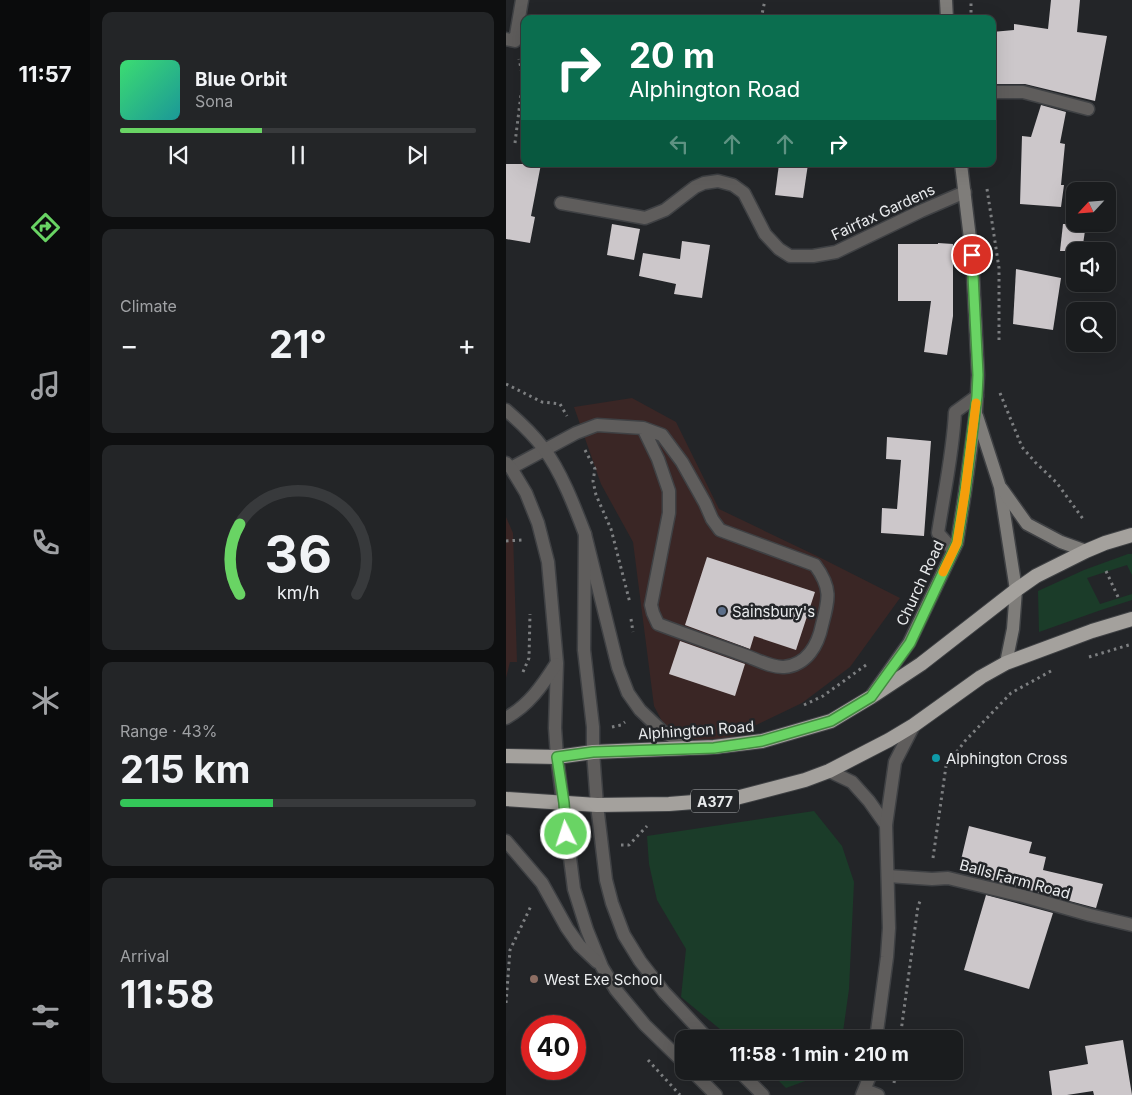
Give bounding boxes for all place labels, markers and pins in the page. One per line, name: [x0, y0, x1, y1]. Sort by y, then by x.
pin: [951, 234, 993, 276]
place label: Sainsbury's: [732, 602, 815, 621]
marker: Sainsbury's: [716, 605, 728, 617]
place label: Alphington Cross: [946, 749, 1068, 768]
marker: Alphington Cross: [930, 752, 942, 764]
place label: West Exe School: [544, 970, 662, 989]
marker: West Exe School: [528, 973, 540, 985]

